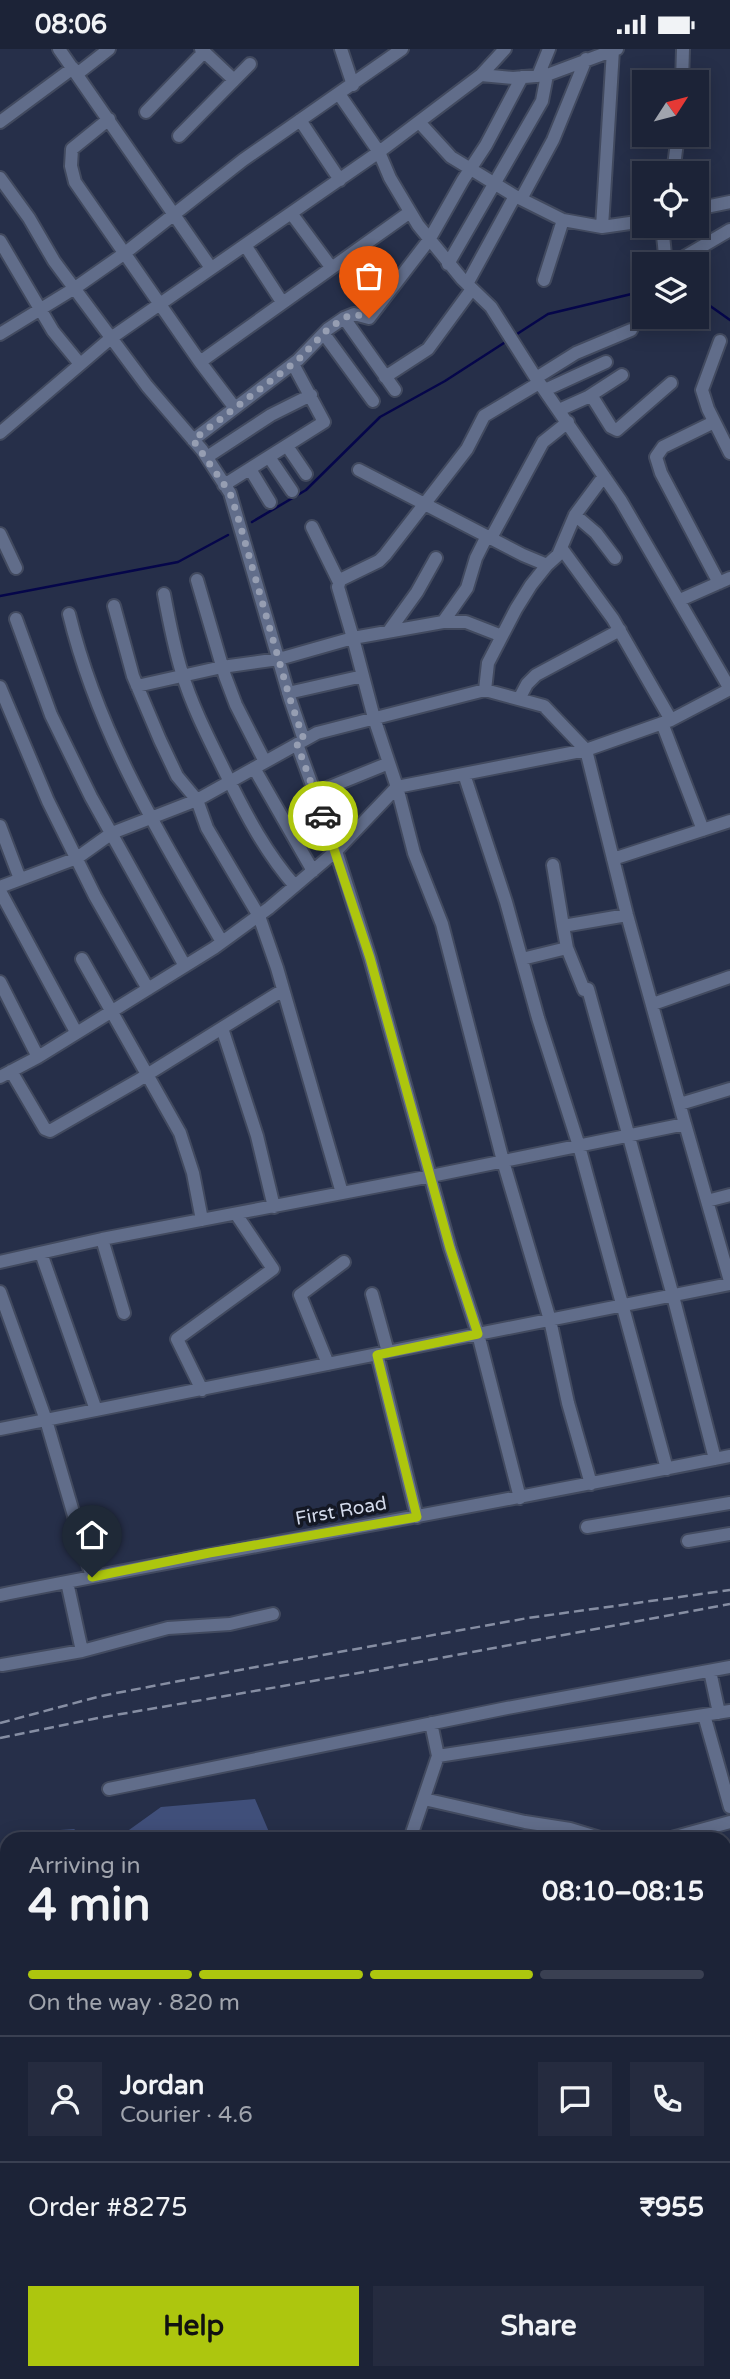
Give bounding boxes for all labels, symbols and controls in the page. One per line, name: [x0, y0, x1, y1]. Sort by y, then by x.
text: 08:06: [35, 9, 107, 40]
north arrow: [632, 70, 709, 147]
map controls: [632, 70, 709, 329]
button: locate: [632, 161, 709, 238]
pin: [339, 246, 399, 318]
button: layers: [632, 252, 709, 329]
icon: bag: [350, 257, 388, 295]
courier: [288, 781, 358, 851]
icon: car: [304, 797, 342, 835]
street label: First Road: [294, 1492, 388, 1530]
pin: [62, 1505, 122, 1577]
icon: home: [73, 1516, 111, 1554]
text: Arriving in: [28, 1852, 141, 1880]
text: 08:10–08:15: [542, 1876, 704, 1907]
text: 4 min: [28, 1878, 151, 1933]
text: On the way · 820 m: [28, 1989, 240, 2017]
button: person: [28, 2062, 102, 2136]
button: chat: [538, 2062, 612, 2136]
button: phone: [630, 2062, 704, 2136]
text: Jordan: [120, 2070, 204, 2101]
text: Courier · 4.6: [120, 2101, 253, 2129]
text: Order #8275: [28, 2192, 188, 2223]
text: ₹955: [640, 2192, 704, 2223]
button: Help: [28, 2286, 359, 2366]
button: Share: [373, 2286, 704, 2366]

